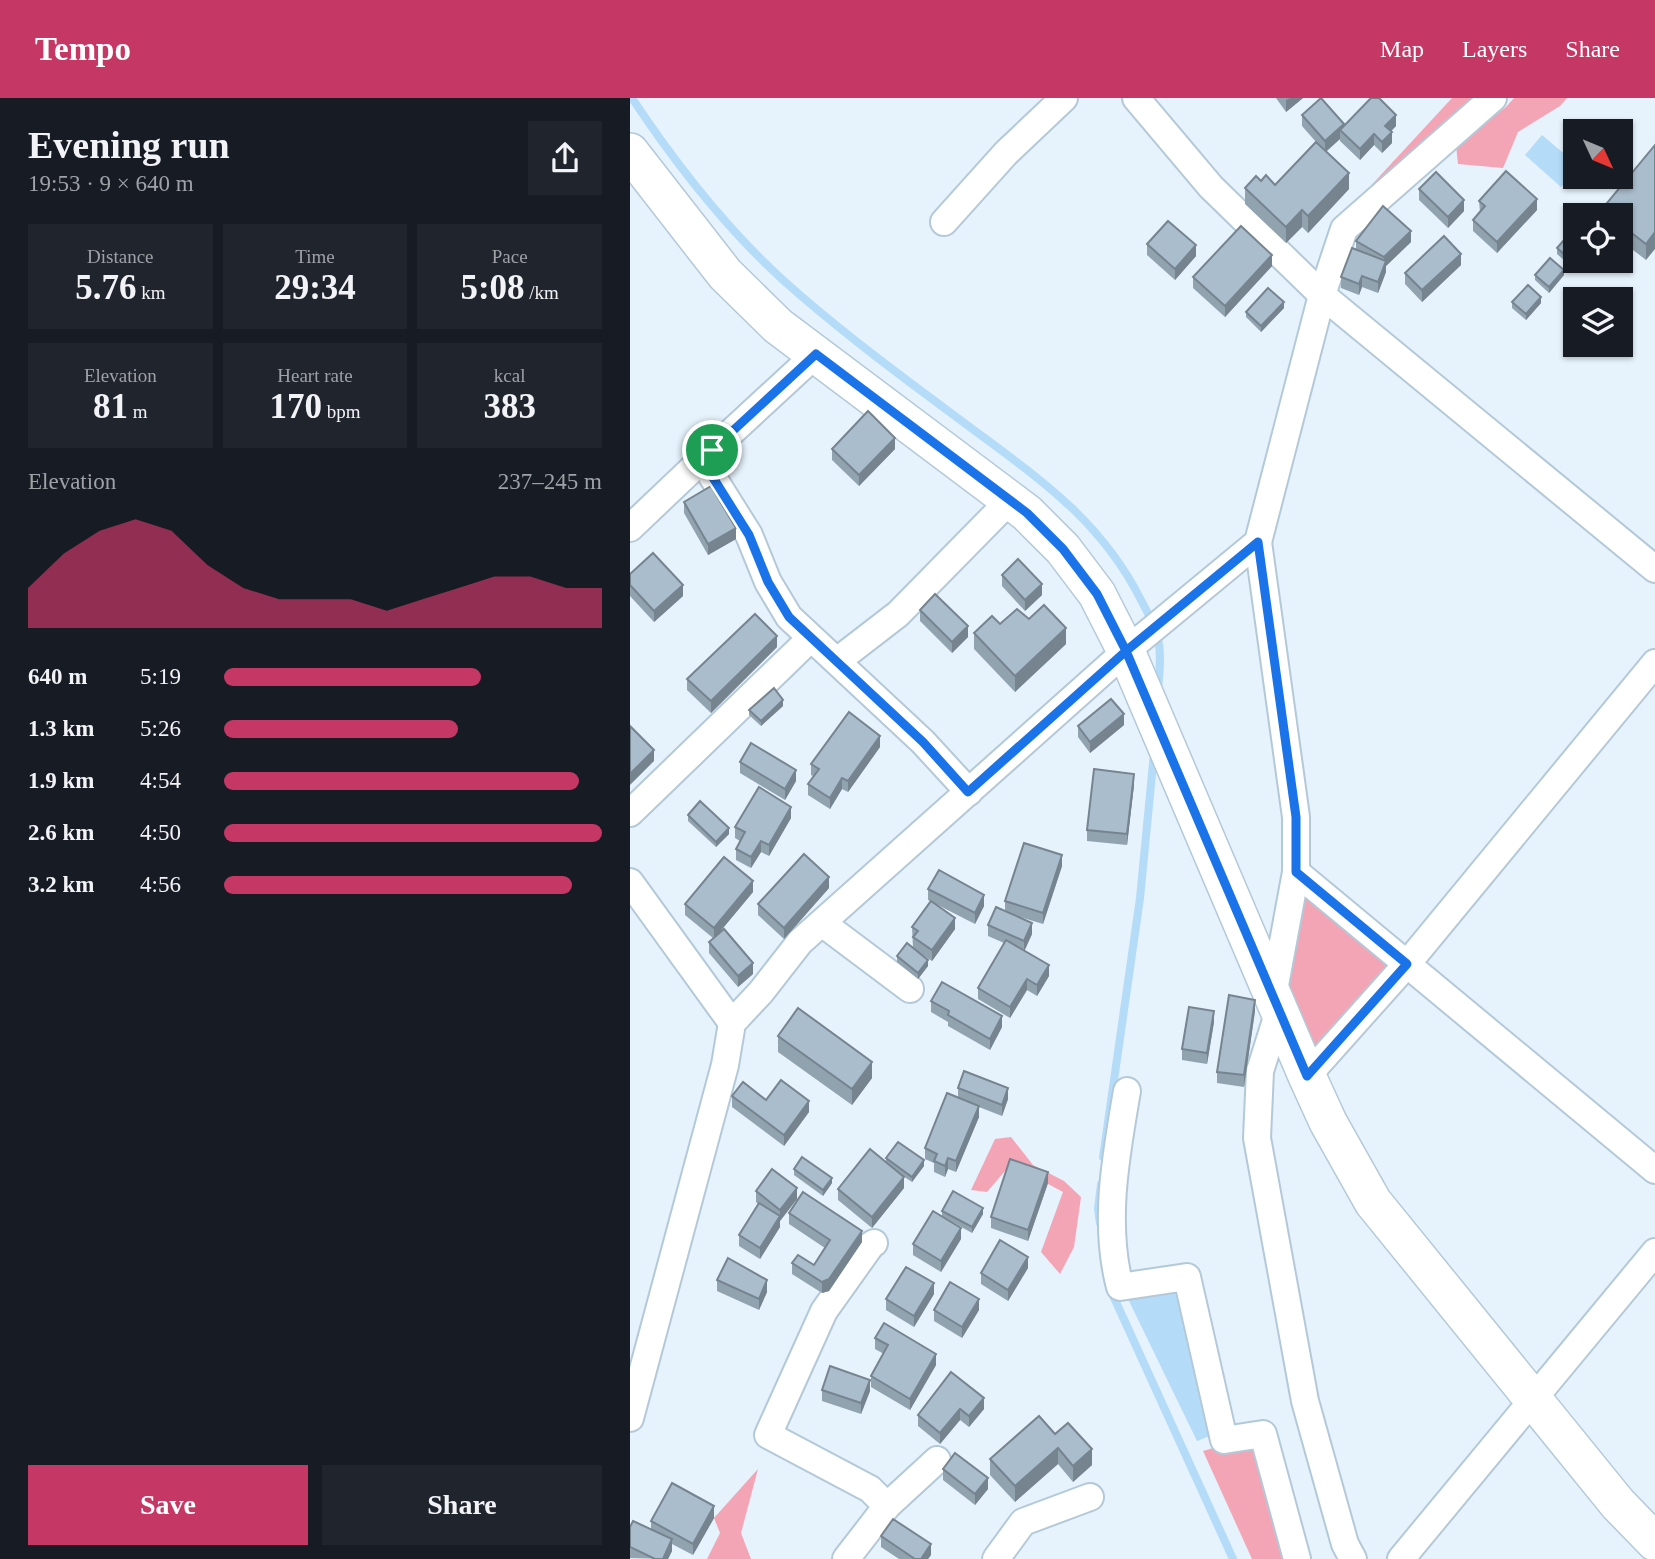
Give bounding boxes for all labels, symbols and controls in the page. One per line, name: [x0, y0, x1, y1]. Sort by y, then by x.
text: Tempo: [35, 31, 131, 67]
text: Map: [1380, 36, 1424, 62]
text: Layers: [1462, 36, 1527, 62]
text: Share: [1565, 36, 1620, 62]
north arrow: [1563, 119, 1633, 189]
map controls: [1563, 119, 1633, 357]
button: share: [528, 121, 602, 195]
text: Evening run: [28, 124, 230, 166]
text: 19:53 · 9 × 640 m: [28, 171, 194, 196]
button: locate: [1563, 203, 1633, 273]
text: Distance: [87, 246, 154, 267]
text: Time: [295, 246, 335, 267]
text: Pace: [492, 246, 528, 267]
text: 5.76: [75, 268, 136, 307]
text: 29:34: [274, 268, 356, 307]
text: 5:08: [460, 268, 525, 307]
text: km: [136, 282, 165, 303]
text: /km: [525, 282, 559, 303]
button: layers: [1563, 287, 1633, 357]
text: Elevation: [84, 365, 157, 386]
text: Heart rate: [277, 365, 353, 386]
text: kcal: [494, 365, 525, 386]
text: 81: [93, 387, 128, 426]
text: 170: [269, 387, 322, 426]
text: 383: [483, 387, 536, 426]
text: m: [128, 401, 148, 422]
text: bpm: [322, 401, 361, 422]
pin: [682, 420, 742, 480]
icon: arrive: [693, 431, 731, 469]
text: Elevation: [28, 469, 116, 494]
text: 237–245 m: [498, 469, 602, 494]
text: 640 m: [28, 664, 87, 689]
text: 5:19: [140, 664, 181, 689]
text: 1.3 km: [28, 716, 94, 741]
text: 5:26: [140, 716, 181, 741]
text: 1.9 km: [28, 768, 94, 793]
text: 4:54: [140, 768, 181, 793]
text: 2.6 km: [28, 820, 94, 845]
text: 4:50: [140, 820, 181, 845]
text: 3.2 km: [28, 872, 94, 897]
text: 4:56: [140, 872, 181, 897]
button: Save: [28, 1465, 308, 1545]
button: Share: [322, 1465, 602, 1545]

